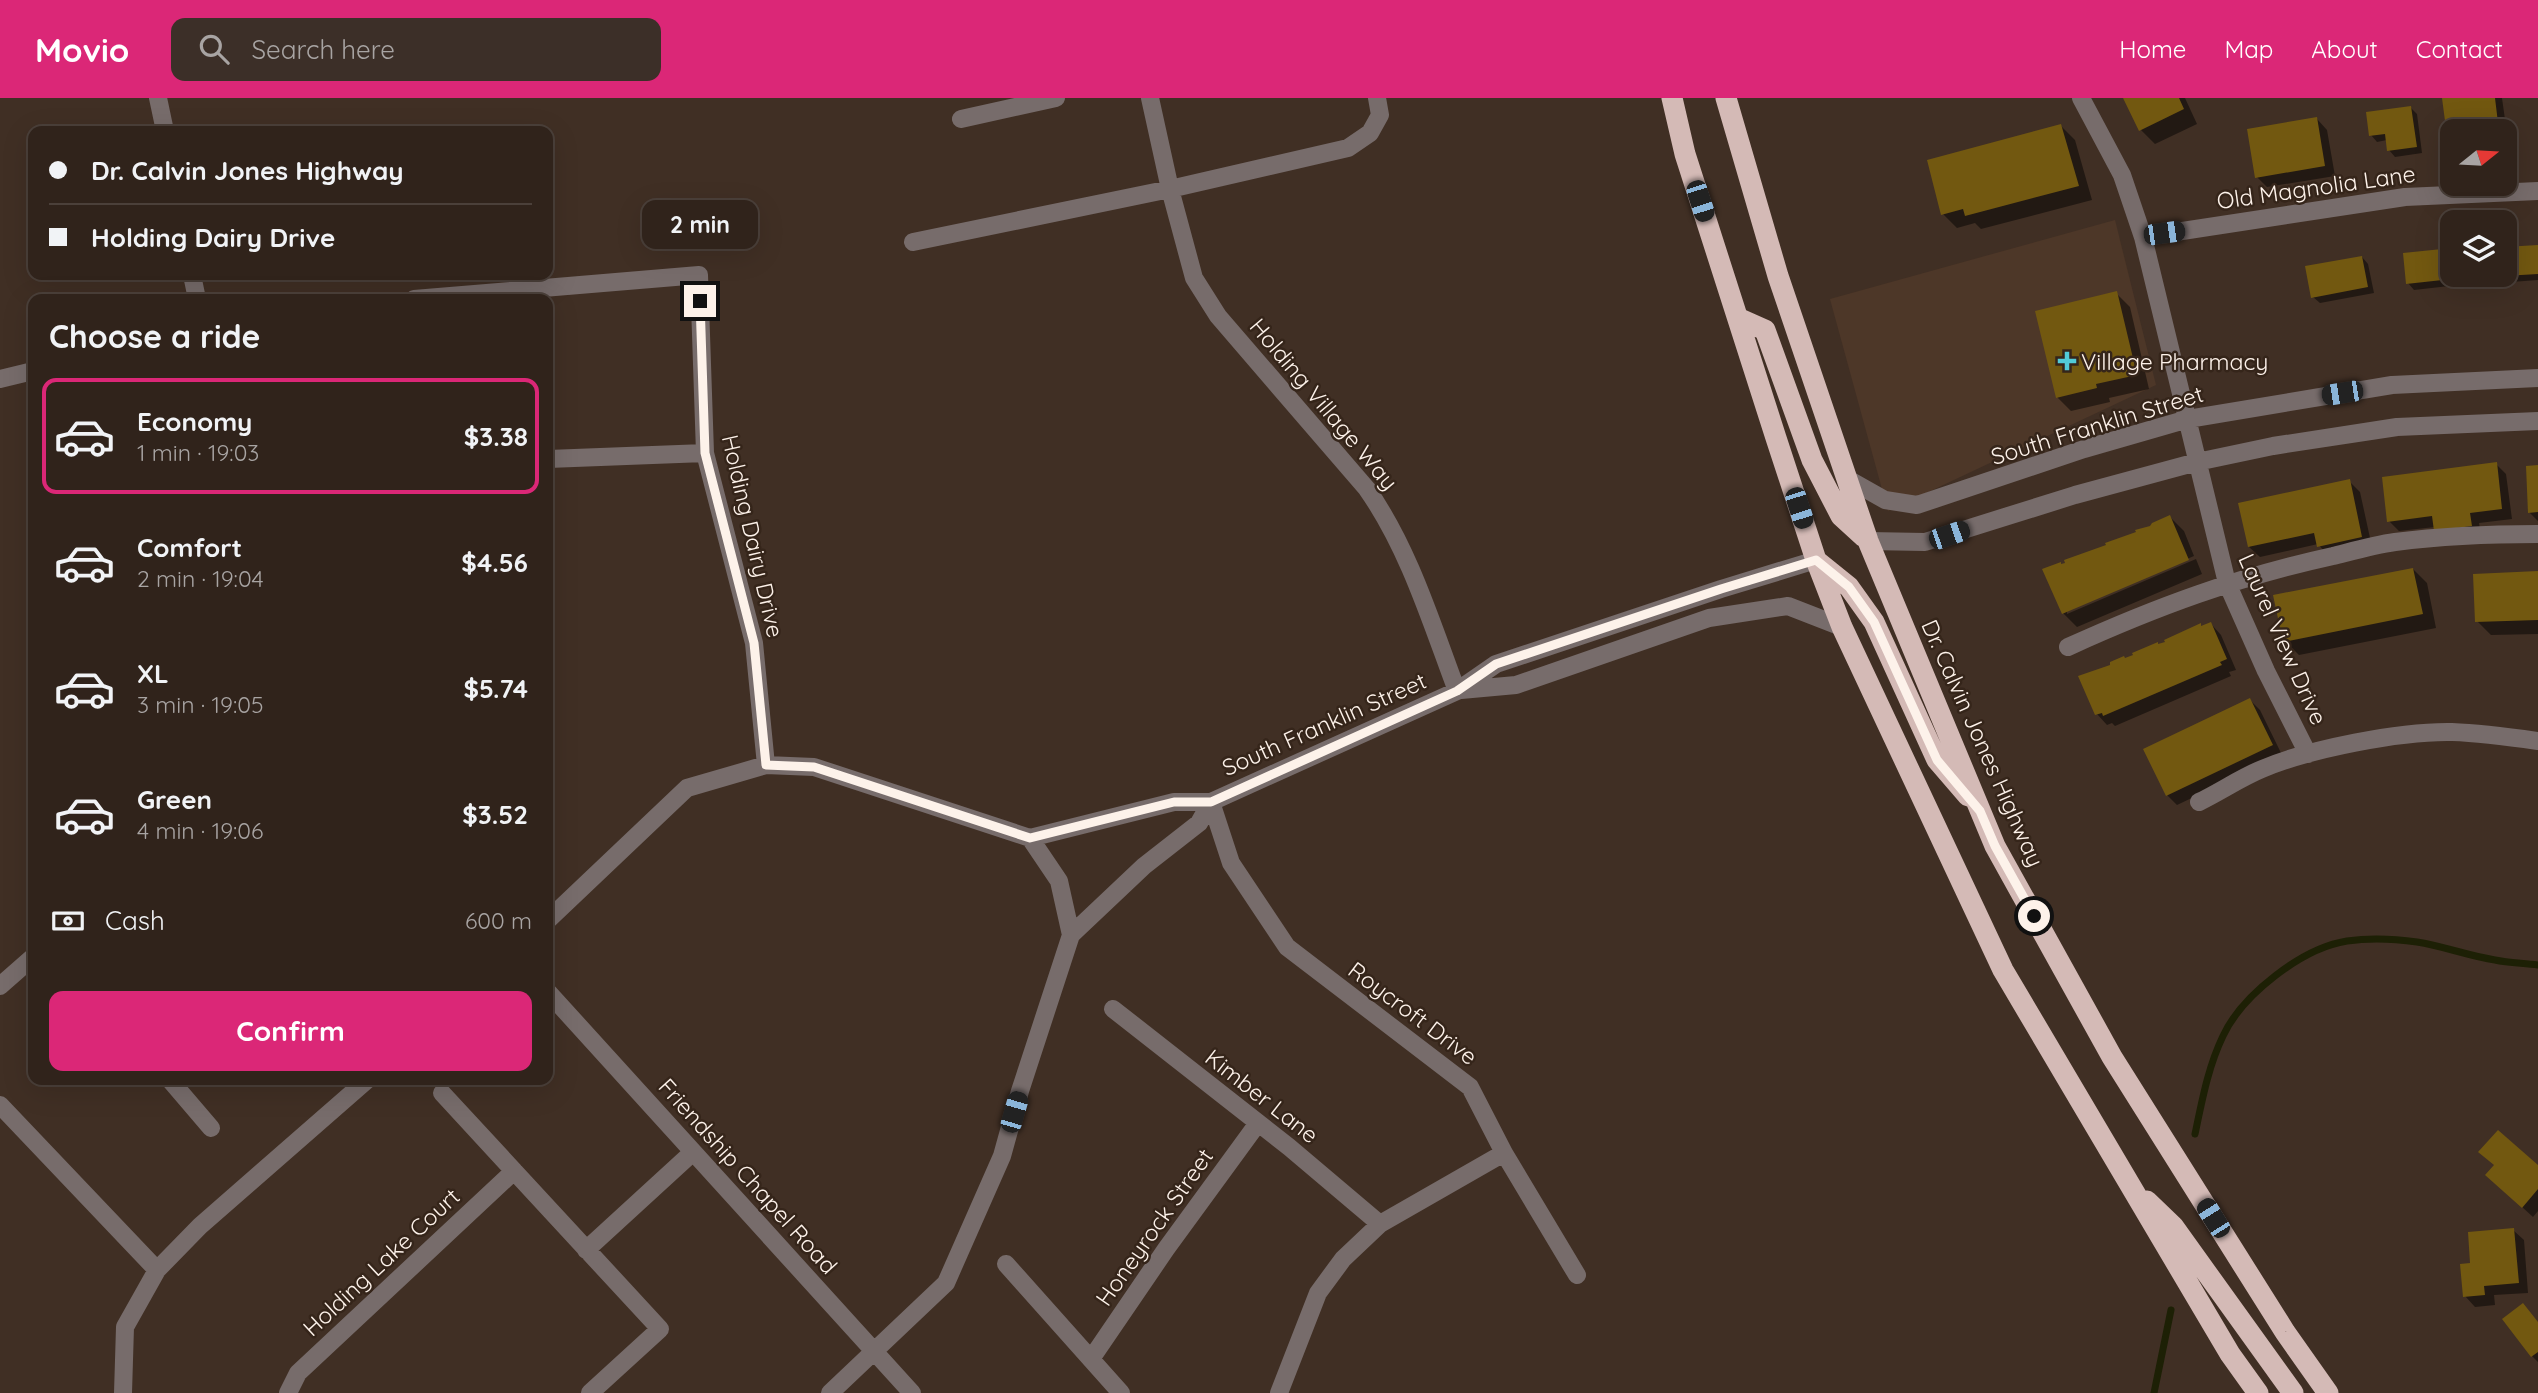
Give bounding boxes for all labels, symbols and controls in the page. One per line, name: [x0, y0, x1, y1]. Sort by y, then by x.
search box: [171, 18, 661, 81]
text: Movio: [35, 29, 129, 70]
icon: search: [195, 30, 233, 68]
text: Search here: [251, 33, 395, 66]
text: Home: [2119, 34, 2186, 64]
text: Map: [2224, 34, 2273, 64]
text: About: [2311, 34, 2378, 64]
text: Contact: [2416, 34, 2503, 64]
north arrow: [2440, 119, 2516, 196]
map controls: [2440, 119, 2517, 287]
text: Dr. Calvin Jones Highway: [91, 154, 404, 187]
street label: Old Magnolia Lane: [2215, 159, 2417, 215]
car: [1684, 178, 1717, 224]
callout: 2 min: [642, 200, 758, 248]
text: 2 min: [670, 210, 730, 239]
button: layers: [2440, 210, 2517, 287]
car: [2142, 220, 2187, 246]
text: Holding Dairy Drive: [91, 221, 335, 254]
route end: [684, 285, 716, 317]
street label: Holding Village Way: [1244, 312, 1404, 496]
text: Choose a ride: [49, 316, 261, 356]
place label: Village Pharmacy: [2081, 347, 2268, 376]
marker: Village Pharmacy: [2059, 353, 2075, 369]
street label: South Franklin Street: [1987, 379, 2207, 471]
car: [2320, 379, 2365, 407]
icon: car: [53, 405, 116, 468]
text: Economy: [137, 405, 252, 438]
text: $3.38: [464, 420, 528, 453]
street label: Holding Dairy Drive: [716, 432, 790, 640]
text: 1 min · 19:03: [137, 438, 259, 467]
car: [1783, 485, 1816, 531]
car: [1926, 518, 1973, 552]
icon: car: [53, 531, 116, 594]
text: Comfort: [137, 531, 242, 564]
text: $4.56: [461, 546, 528, 579]
street label: Laurel View Drive: [2232, 549, 2334, 729]
text: 2 min · 19:04: [137, 564, 264, 593]
street label: Dr. Calvin Jones Highway: [1915, 615, 2051, 871]
icon: car: [53, 657, 116, 720]
text: XL: [137, 657, 169, 690]
street label: South Franklin Street: [1217, 666, 1431, 782]
text: $5.74: [464, 672, 528, 705]
text: 3 min · 19:05: [137, 690, 263, 719]
icon: car: [53, 783, 116, 846]
text: Green: [137, 783, 212, 816]
text: $3.52: [462, 798, 528, 831]
text: 4 min · 19:06: [137, 816, 263, 845]
route start: [2018, 900, 2050, 932]
icon: cash: [49, 902, 87, 940]
text: Cash: [105, 904, 165, 937]
text: 600 m: [465, 906, 532, 935]
street label: Roycroft Drive: [1343, 955, 1483, 1071]
button: Confirm: [49, 991, 532, 1071]
street label: Kimber Lane: [1200, 1043, 1324, 1149]
street label: Friendship Chapel Road: [652, 1072, 844, 1280]
car: [999, 1089, 1030, 1135]
street label: Honeyrock Street: [1089, 1143, 1219, 1311]
street label: Holding Lake Court: [296, 1182, 466, 1342]
car: [2193, 1195, 2234, 1241]

